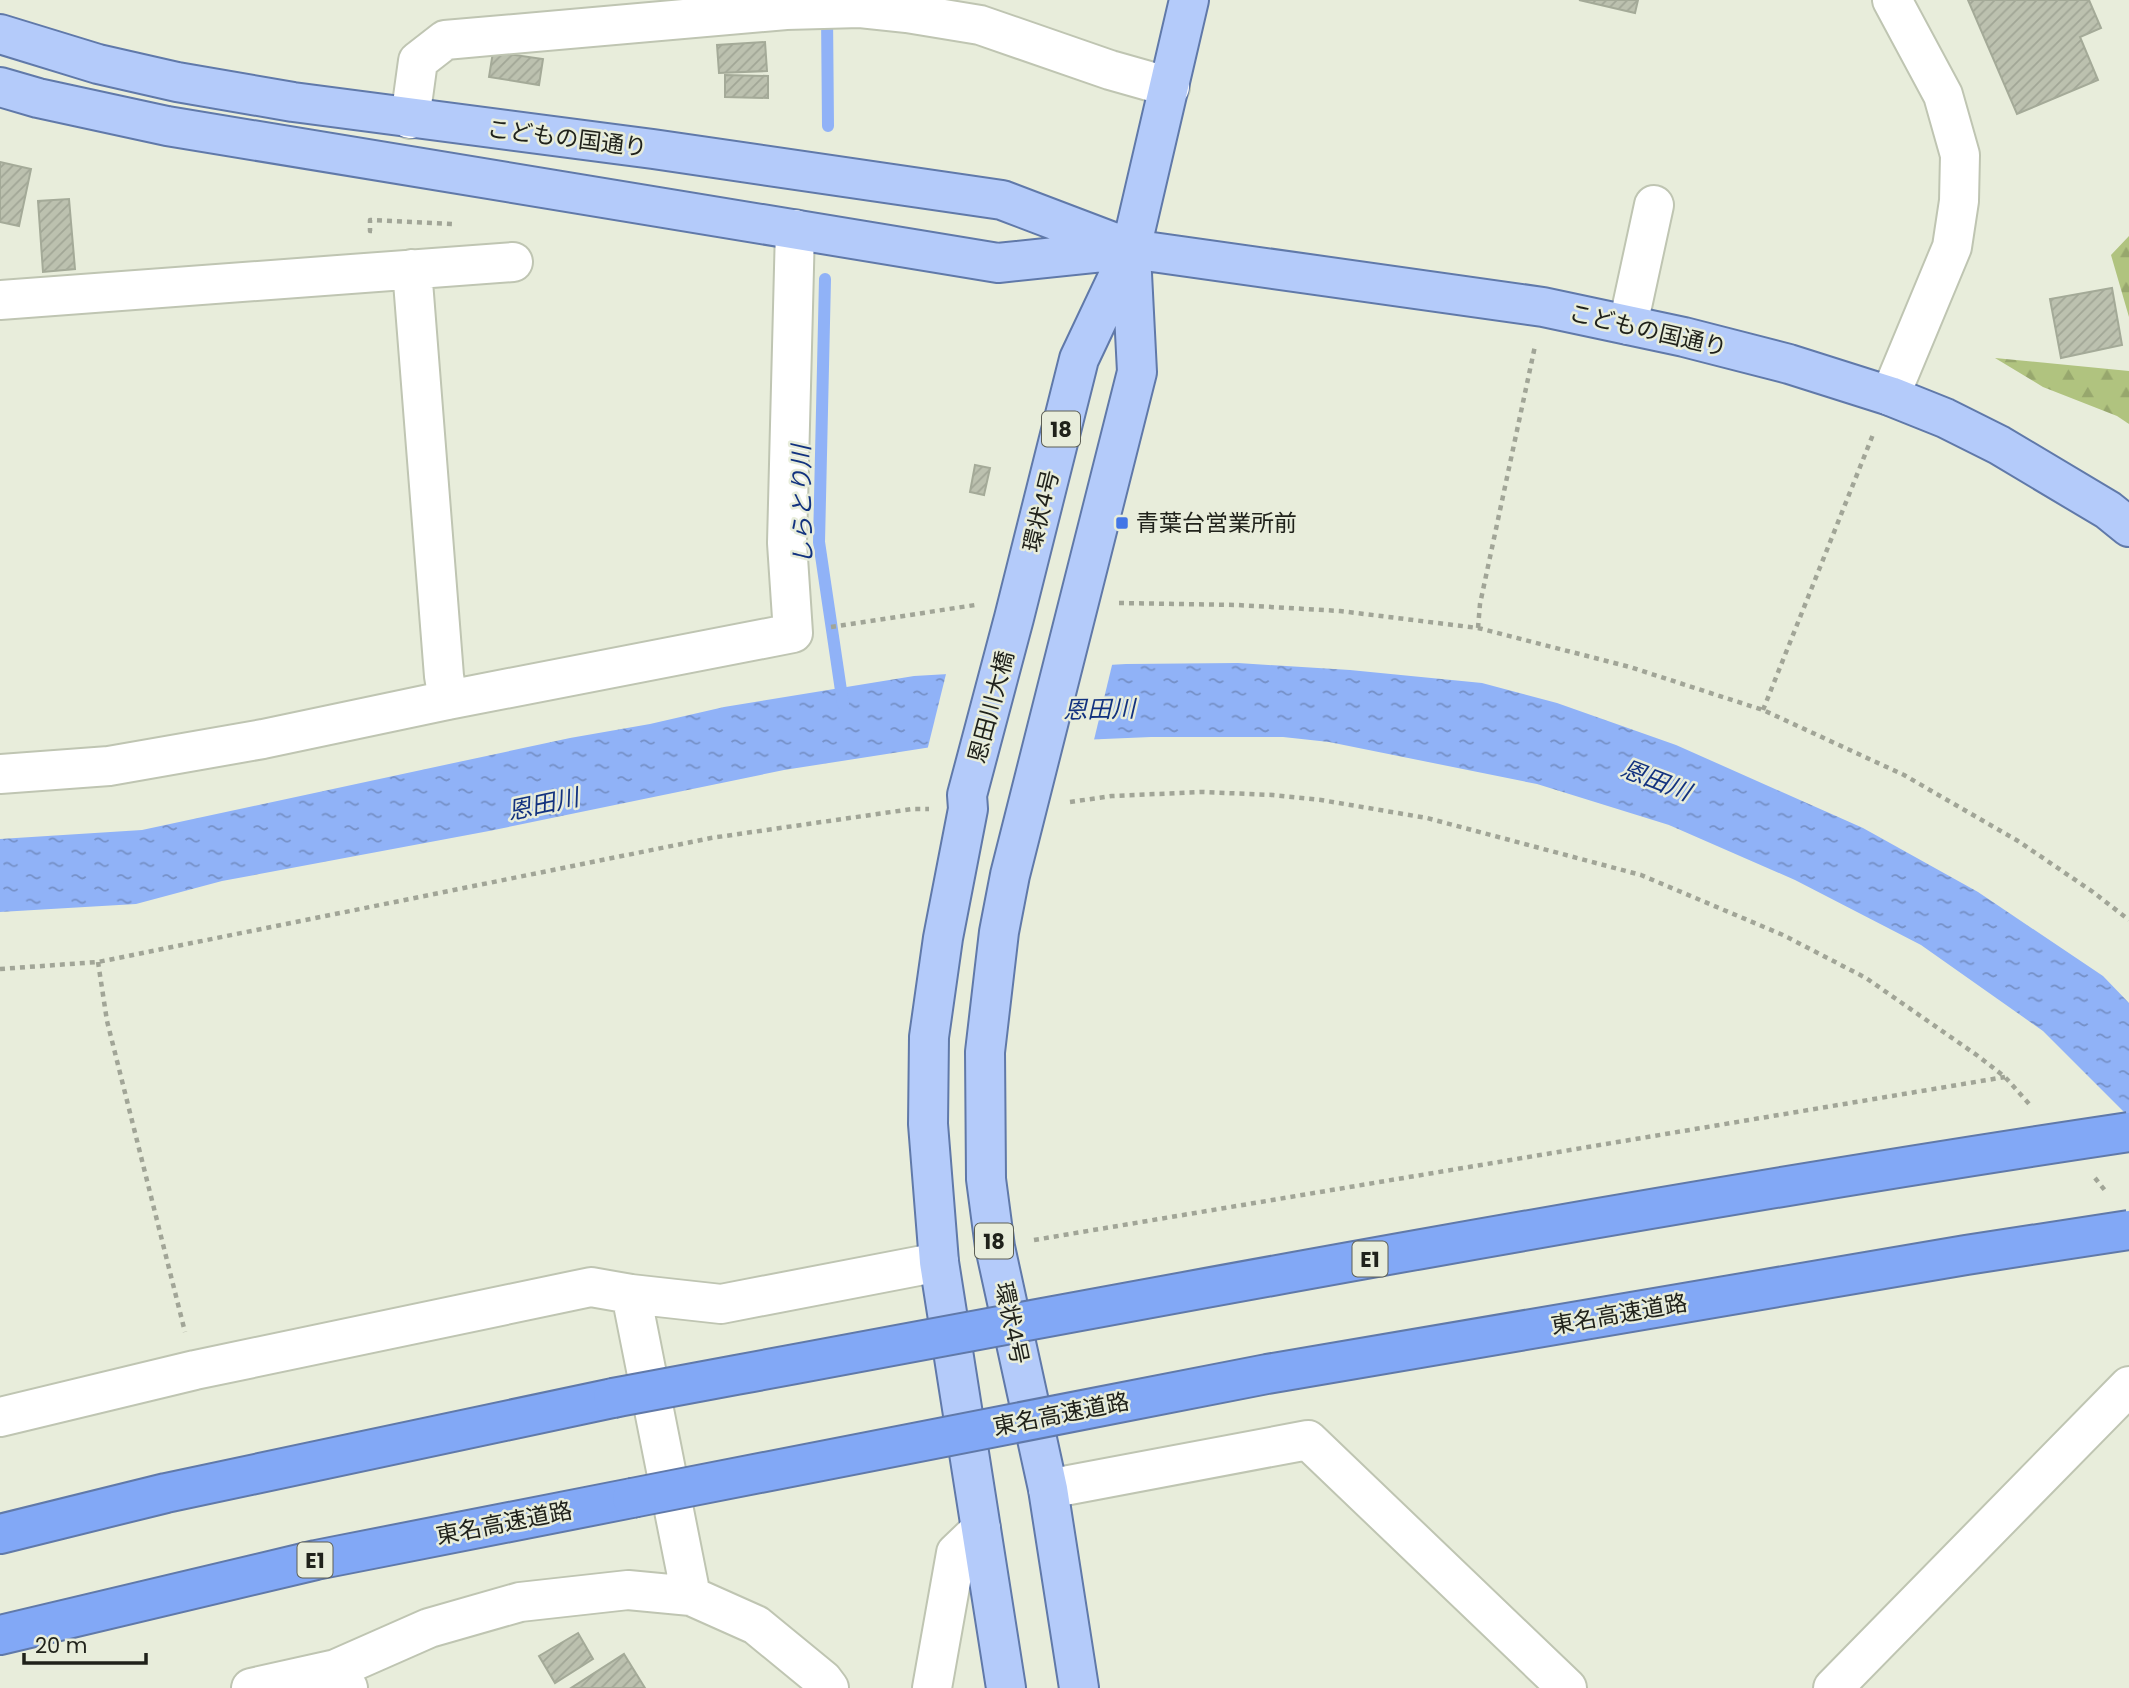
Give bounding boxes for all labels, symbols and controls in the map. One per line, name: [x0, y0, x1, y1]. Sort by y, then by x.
street label: こどもの国通り: [485, 112, 649, 164]
street label: こどもの国通り: [1566, 296, 1730, 364]
road number: 18: [1042, 412, 1080, 446]
water label: しらとり川: [784, 442, 820, 565]
street label: 環状4号: [1015, 467, 1067, 555]
place label: 青葉台営業所前: [1136, 507, 1297, 539]
marker: 青葉台営業所前: [1114, 515, 1130, 531]
street label: 恩田川大橋: [961, 647, 1021, 767]
water label: 恩田川: [1063, 692, 1138, 726]
water label: 恩田川: [1616, 752, 1698, 809]
water label: 恩田川: [504, 780, 585, 828]
road number: 18: [975, 1224, 1013, 1258]
road number: E1: [1352, 1242, 1388, 1276]
street label: 環状4号: [988, 1279, 1036, 1367]
street label: 東名高速道路: [1548, 1286, 1690, 1342]
street label: 東名高速道路: [990, 1385, 1132, 1443]
street label: 東名高速道路: [433, 1494, 575, 1552]
road number: E1: [298, 1542, 332, 1578]
scale bar: [24, 1622, 147, 1666]
text: 20 m: [35, 1631, 88, 1660]

